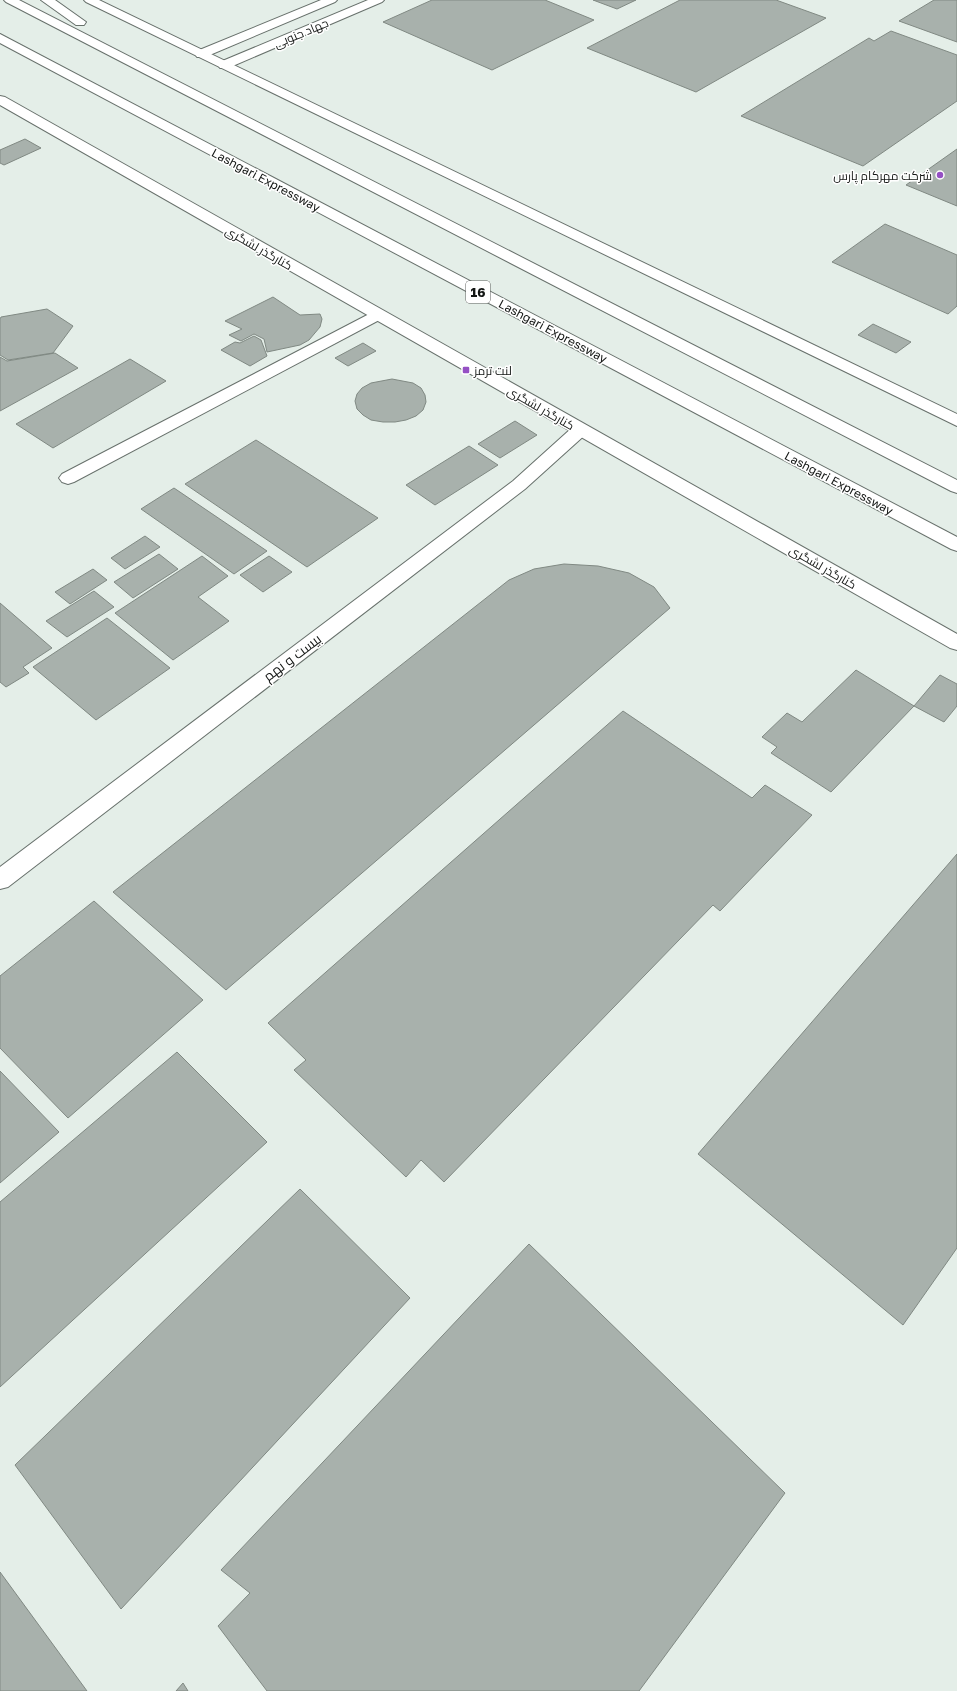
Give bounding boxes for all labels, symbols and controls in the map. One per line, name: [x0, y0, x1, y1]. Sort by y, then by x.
street label: جهاد جنوبی: [271, 15, 331, 51]
street label: Lashgari Expressway: [209, 145, 323, 215]
place label: شرکت مهرکام پارس: [833, 168, 932, 185]
marker: شرکت مهرکام پارس: [935, 170, 945, 180]
street label: کنارگذر لشگری: [223, 223, 295, 273]
road number: 16: [466, 281, 490, 303]
street label: Lashgari Expressway: [496, 296, 610, 366]
place label: لنت ترمز: [473, 363, 512, 378]
marker: لنت ترمز: [461, 365, 471, 375]
street label: کنارگذر لشگری: [505, 383, 577, 433]
street label: Lashgari Expressway: [782, 448, 896, 518]
street label: کنارگذر لشگری: [787, 542, 859, 592]
street label: بیست و نهم: [260, 630, 326, 686]

